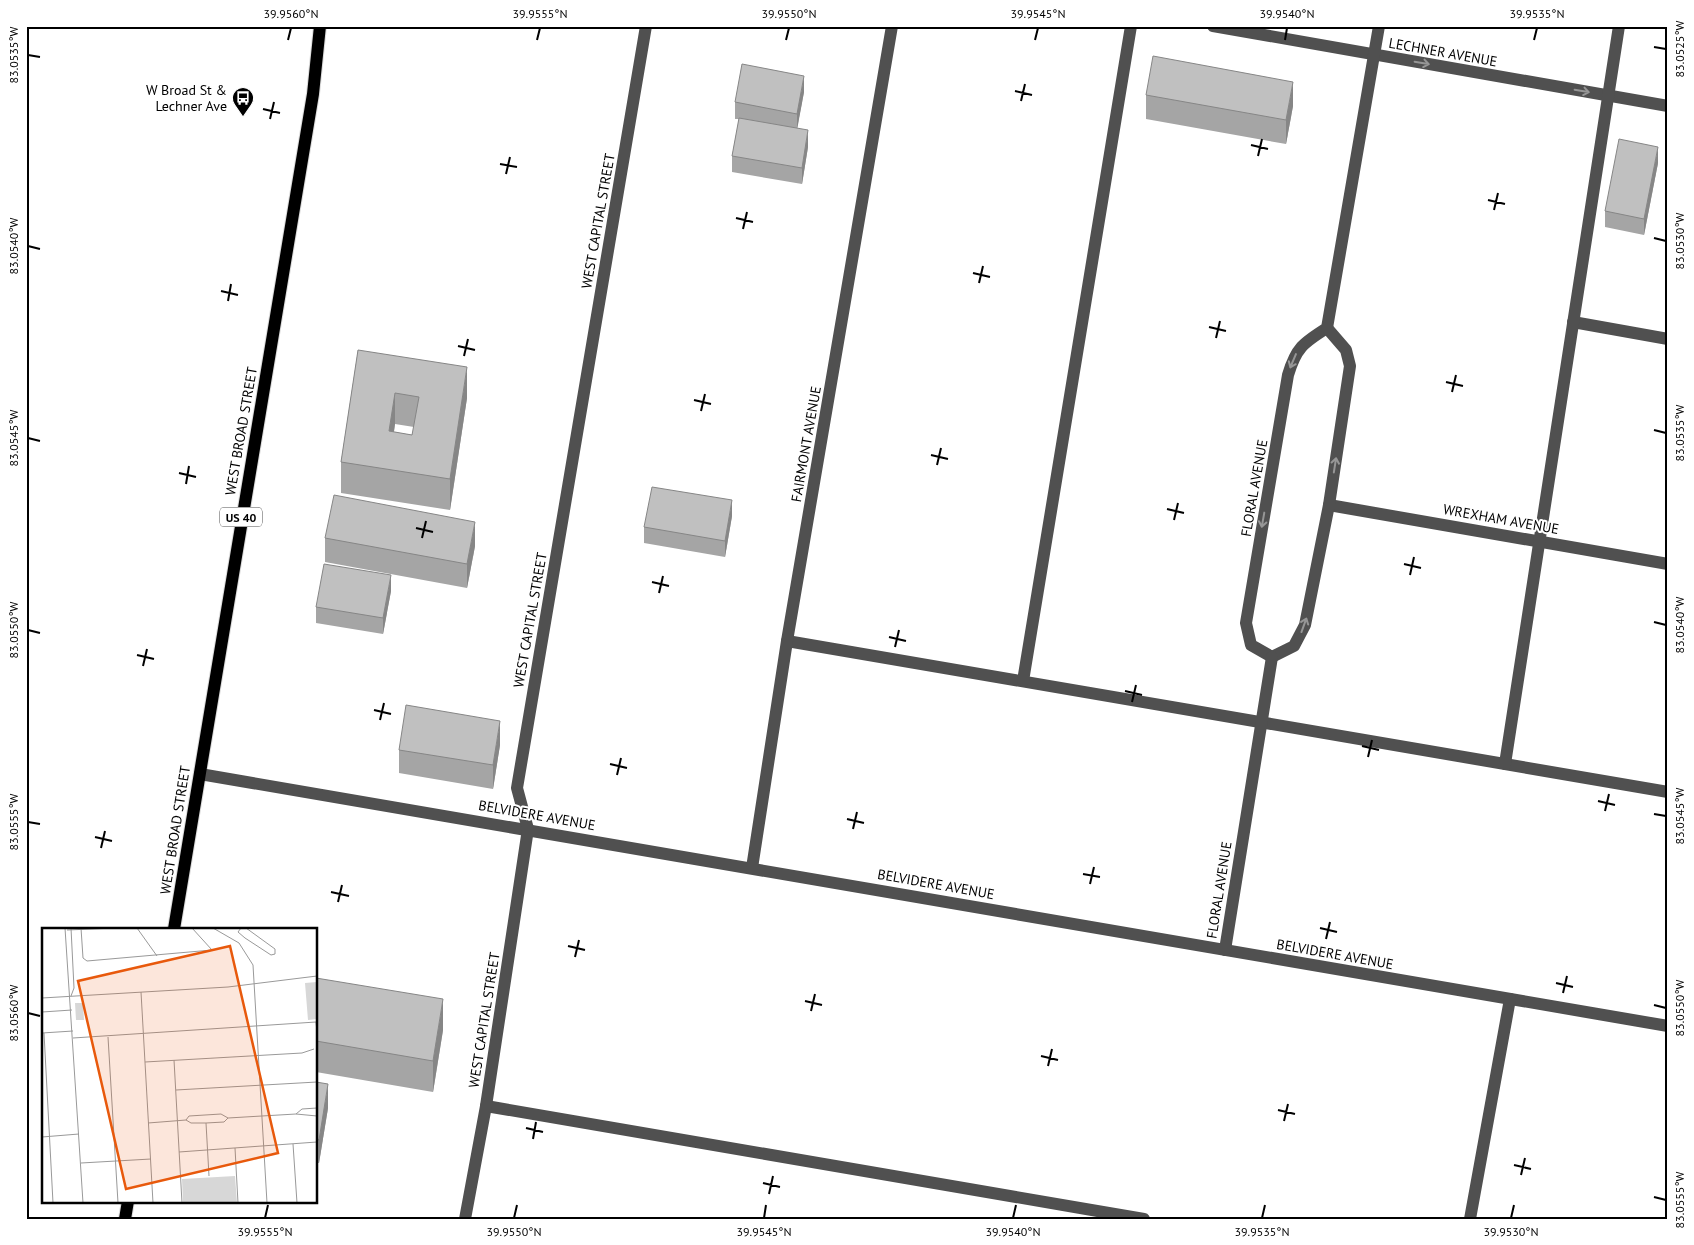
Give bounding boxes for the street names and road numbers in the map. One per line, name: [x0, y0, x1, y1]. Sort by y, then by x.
street label: LECHNER AVENUE: [1387, 34, 1499, 70]
street label: WEST CAPITAL STREET: [577, 152, 619, 290]
street label: WEST BROAD STREET: [221, 365, 261, 497]
street label: FAIRMONT AVENUE: [787, 385, 825, 503]
street label: FLORAL AVENUE: [1237, 438, 1271, 538]
street label: WREXHAM AVENUE: [1442, 500, 1560, 538]
road number: US 40: [220, 508, 262, 526]
street label: WEST CAPITAL STREET: [509, 551, 551, 689]
street label: WEST BROAD STREET: [156, 764, 194, 896]
street label: BELVIDERE AVENUE: [477, 796, 597, 834]
street label: FLORAL AVENUE: [1202, 840, 1236, 940]
street label: BELVIDERE AVENUE: [876, 865, 996, 903]
street label: BELVIDERE AVENUE: [1275, 935, 1395, 973]
street label: WEST CAPITAL STREET: [464, 951, 504, 1089]

